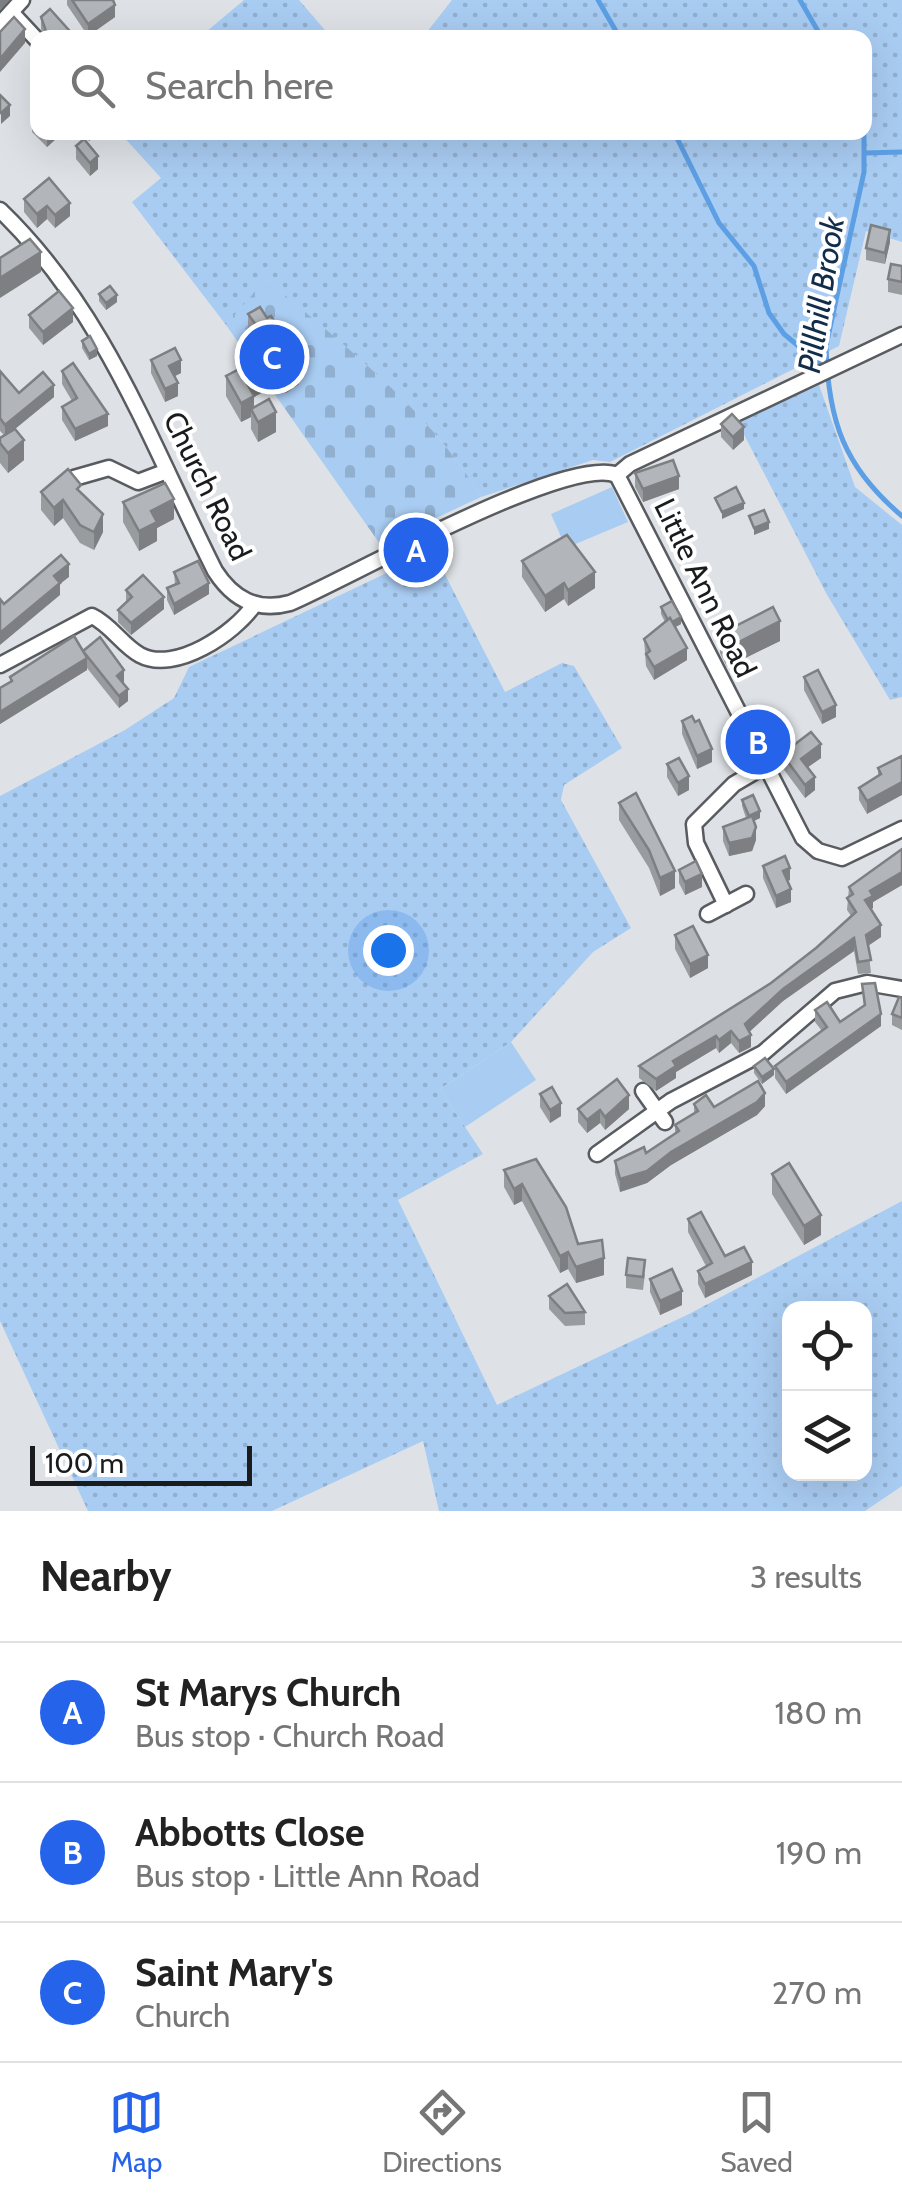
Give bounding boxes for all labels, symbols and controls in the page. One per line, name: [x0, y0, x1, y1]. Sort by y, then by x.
search box: [30, 30, 872, 140]
icon: search: [65, 58, 120, 113]
text: Search here: [145, 62, 334, 109]
water label: Pillhill Brook: [789, 213, 852, 376]
pin: C: [240, 320, 304, 394]
street label: Church Road: [155, 405, 259, 566]
street label: Little Ann Road: [646, 492, 765, 683]
pin: A: [384, 512, 448, 588]
pin: B: [726, 704, 790, 780]
your location: [363, 925, 414, 976]
map controls: [782, 1301, 872, 1481]
button: locate: [782, 1301, 872, 1391]
button: layers: [782, 1391, 872, 1481]
scale bar: [30, 1441, 252, 1486]
text: 100 m: [45, 1446, 124, 1480]
text: Nearby: [40, 1550, 172, 1602]
text: 3 results: [750, 1557, 862, 1596]
text: St Marys Church: [135, 1669, 401, 1716]
text: A: [62, 1693, 83, 1732]
text: 180 m: [775, 1693, 862, 1732]
text: Bus stop · Church Road: [135, 1716, 445, 1755]
text: Abbotts Close: [135, 1809, 365, 1856]
text: B: [62, 1833, 83, 1872]
text: 190 m: [776, 1833, 862, 1872]
text: Bus stop · Little Ann Road: [135, 1856, 480, 1895]
text: Saint Mary's: [135, 1949, 333, 1996]
text: C: [63, 1973, 82, 2012]
text: 270 m: [772, 1973, 862, 2012]
text: Church: [135, 1996, 230, 2035]
tab: Map: [109, 2085, 164, 2179]
tab: Directions: [382, 2085, 502, 2179]
tab: Saved: [720, 2085, 793, 2179]

